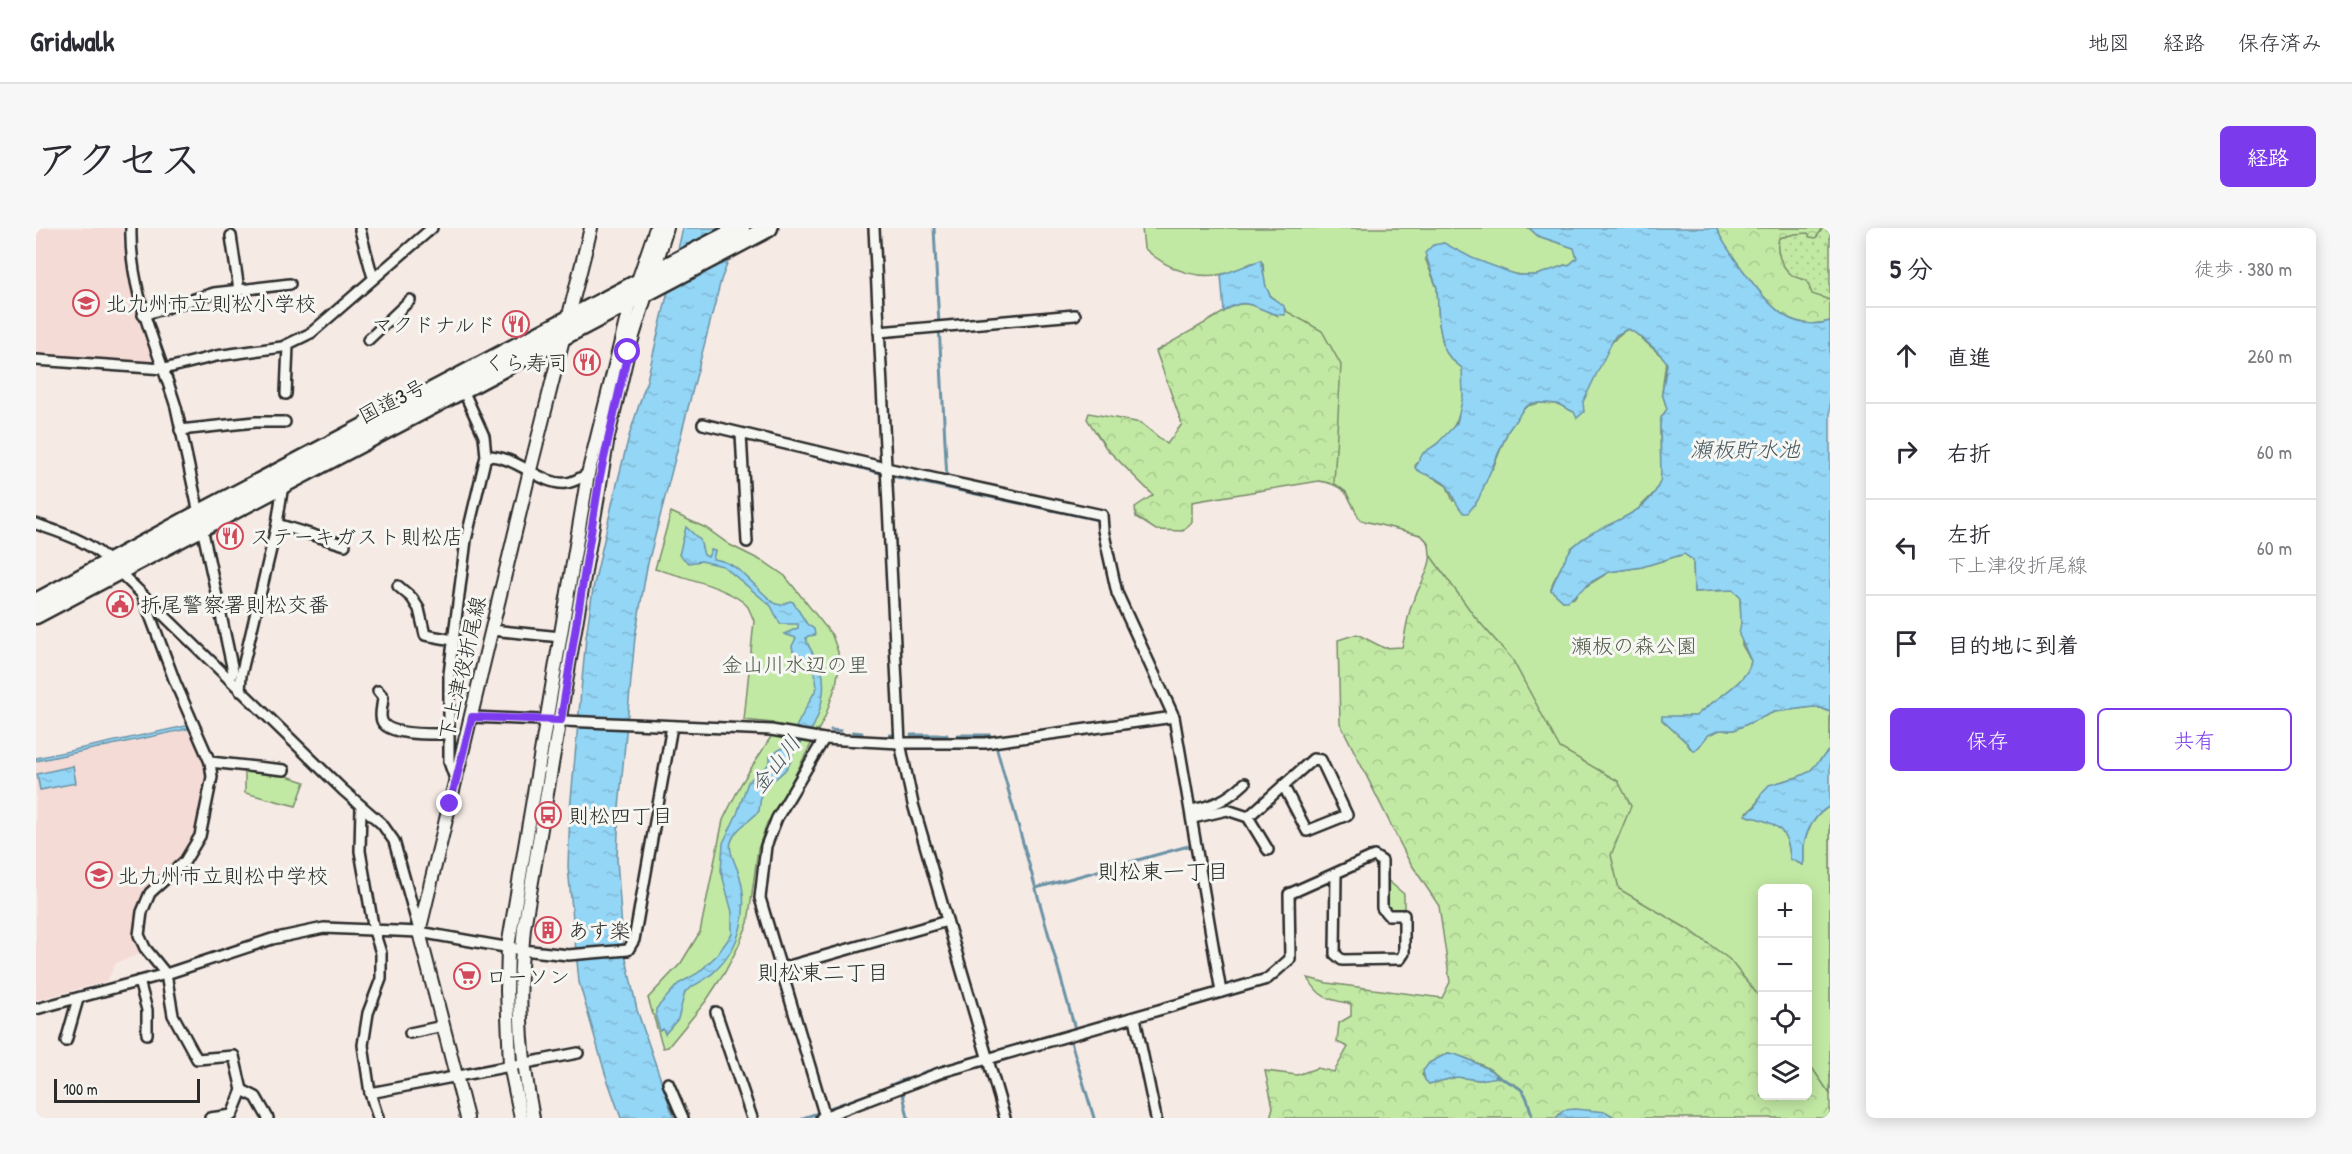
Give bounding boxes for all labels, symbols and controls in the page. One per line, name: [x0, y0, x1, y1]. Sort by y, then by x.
text: Gridwalk: [30, 22, 114, 60]
text: 地図: [2088, 28, 2130, 57]
text: 経路: [2163, 28, 2205, 57]
text: 保存済み: [2238, 28, 2322, 57]
button: 経路: [2220, 126, 2316, 187]
text: アクセス: [36, 130, 201, 187]
text: 5 分: [1890, 251, 1933, 286]
text: 徒歩 · 380 m: [2194, 255, 2292, 282]
school or university icon: 北九州市立則松小学校: [71, 288, 101, 318]
place label: 北九州市立則松小学校: [106, 289, 316, 318]
restaurant icon: マクドナルド: [501, 309, 531, 339]
place label: マクドナルド: [372, 310, 496, 339]
route start: [614, 338, 640, 364]
icon: ahead: [1890, 339, 1923, 372]
text: 直進: [1947, 342, 1991, 372]
text: 260 m: [2248, 342, 2292, 369]
restaurant icon: くら寿司: [572, 347, 602, 377]
place label: くら寿司: [484, 348, 568, 377]
street label: 国道3号: [353, 372, 431, 430]
water label: 瀬板貯水池: [1690, 434, 1801, 464]
icon: right: [1890, 435, 1923, 468]
text: 右折: [1947, 438, 1991, 468]
text: 60 m: [2257, 438, 2292, 465]
text: 左折: [1947, 519, 1991, 549]
restaurant icon: ステーキガスト則松店: [215, 521, 245, 551]
place label: ステーキガスト則松店: [250, 522, 463, 551]
icon: left: [1890, 531, 1923, 564]
text: 60 m: [2257, 534, 2292, 561]
text: 下上津役折尾線: [1947, 551, 2087, 578]
public building icon: 折尾警察署則松交番: [105, 589, 135, 619]
place label: 折尾警察署則松交番: [140, 590, 329, 619]
street label: 下上津役折尾線: [431, 593, 493, 743]
icon: arrive: [1890, 627, 1923, 660]
text: 目的地に到着: [1947, 630, 2079, 660]
park label: 瀬板の森公園: [1571, 631, 1697, 660]
park label: 金山川水辺の里: [722, 650, 869, 679]
button: 保存: [1890, 708, 2085, 771]
button: 共有: [2097, 708, 2292, 771]
water label: 金山川: [743, 729, 807, 799]
route end: [436, 790, 462, 816]
bus stop icon: 則松四丁目: [533, 800, 563, 830]
place label: 則松四丁目: [568, 801, 673, 830]
district label: 則松東一丁目: [1097, 856, 1229, 886]
school or university icon: 北九州市立則松中学校: [84, 860, 114, 890]
place label: 北九州市立則松中学校: [118, 861, 328, 890]
map controls: [1758, 884, 1812, 1100]
button: +: [1758, 884, 1812, 938]
building icon: あす楽: [533, 915, 563, 945]
place label: あす楽: [568, 916, 631, 945]
button: −: [1758, 938, 1812, 992]
district label: 則松東二丁目: [757, 957, 889, 987]
supermarket icon: ローソン: [452, 961, 482, 991]
place label: ローソン: [486, 962, 570, 991]
button: locate: [1758, 992, 1812, 1046]
button: layers: [1758, 1046, 1812, 1100]
scale bar: [54, 1076, 200, 1104]
text: 100 m: [63, 1078, 98, 1100]

